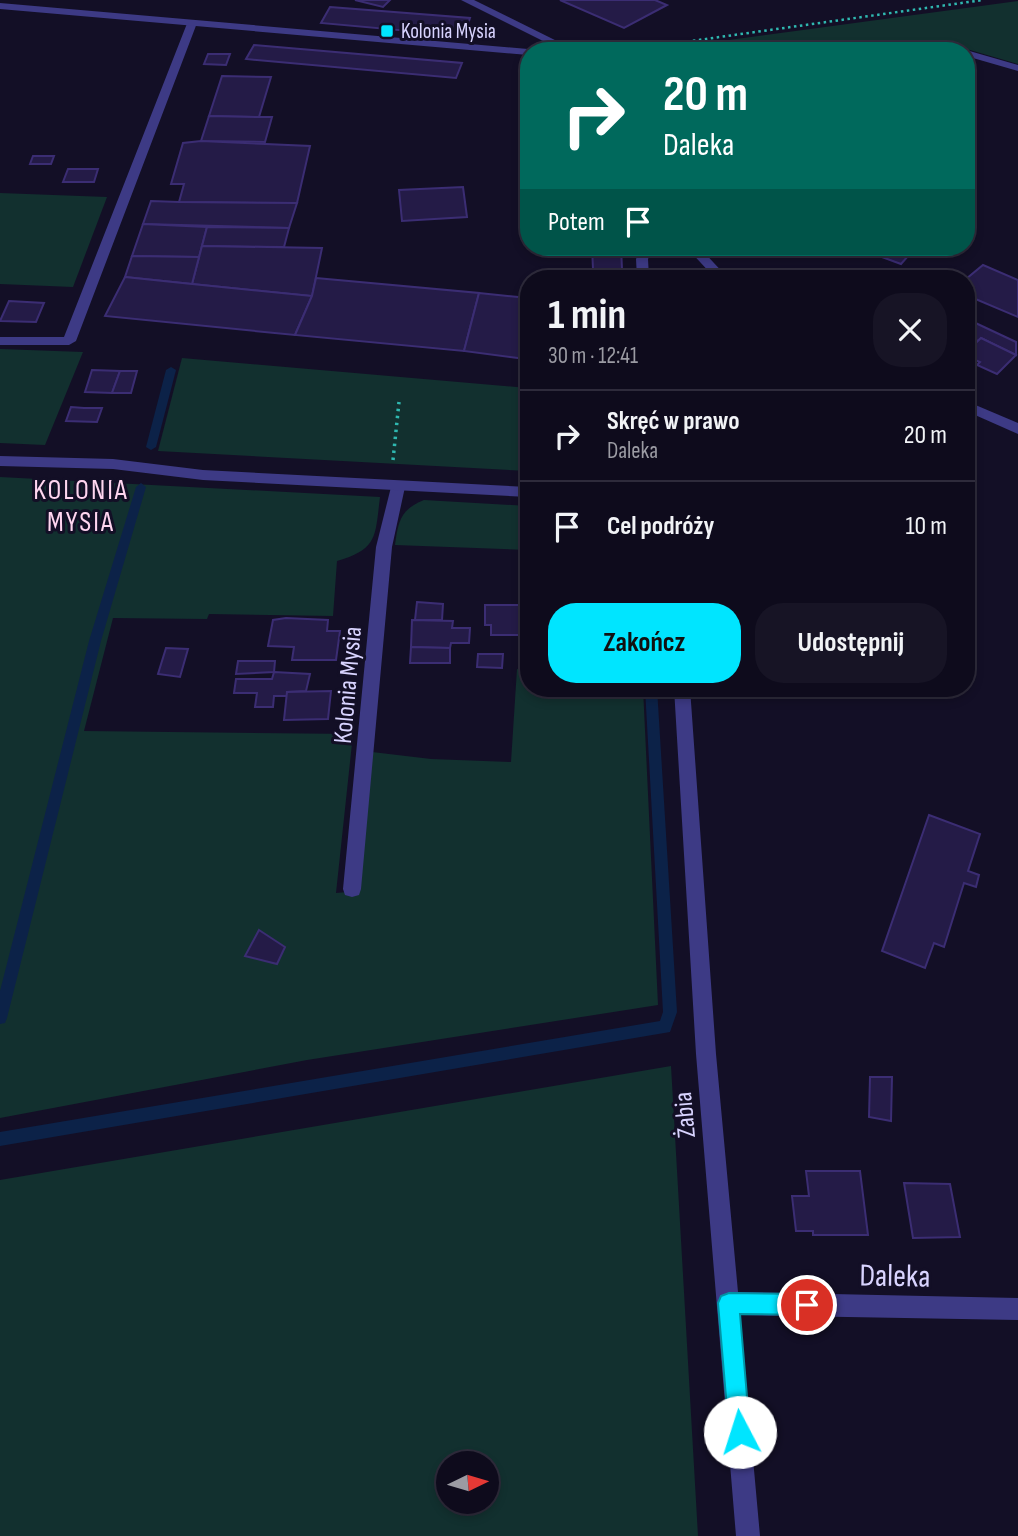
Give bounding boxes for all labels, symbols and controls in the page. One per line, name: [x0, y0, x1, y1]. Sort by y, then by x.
place label: Kolonia Mysia: [401, 19, 496, 44]
marker: Kolonia Mysia: [379, 23, 395, 39]
text: 20 m: [663, 66, 748, 125]
icon: right: [548, 70, 639, 161]
text: Daleka: [663, 126, 734, 165]
icon: arrive: [619, 203, 657, 241]
text: Potem: [548, 207, 605, 238]
text: 1 min: [548, 290, 626, 341]
button: close: [873, 293, 947, 367]
text: 30 m · 12:41: [548, 342, 638, 370]
text: Skręć w prawo: [607, 406, 740, 437]
icon: right: [548, 417, 586, 455]
text: 20 m: [904, 420, 947, 451]
text: Daleka: [607, 437, 658, 465]
district label: KOLONIA MYSIA: [33, 474, 129, 539]
icon: arrive: [548, 508, 586, 546]
text: Cel podróży: [607, 511, 714, 542]
text: 10 m: [905, 511, 947, 542]
button: Zakończ: [548, 603, 741, 683]
button: Udostępnij: [755, 603, 947, 683]
street label: Kolonia Mysia: [328, 625, 369, 745]
street label: Żabia: [668, 1091, 703, 1139]
street label: Daleka: [859, 1256, 931, 1297]
pin: [777, 1275, 837, 1335]
icon: arrive: [788, 1286, 826, 1324]
position arrow: [703, 1395, 777, 1469]
north arrow: [436, 1451, 499, 1514]
map controls: [436, 1451, 499, 1514]

